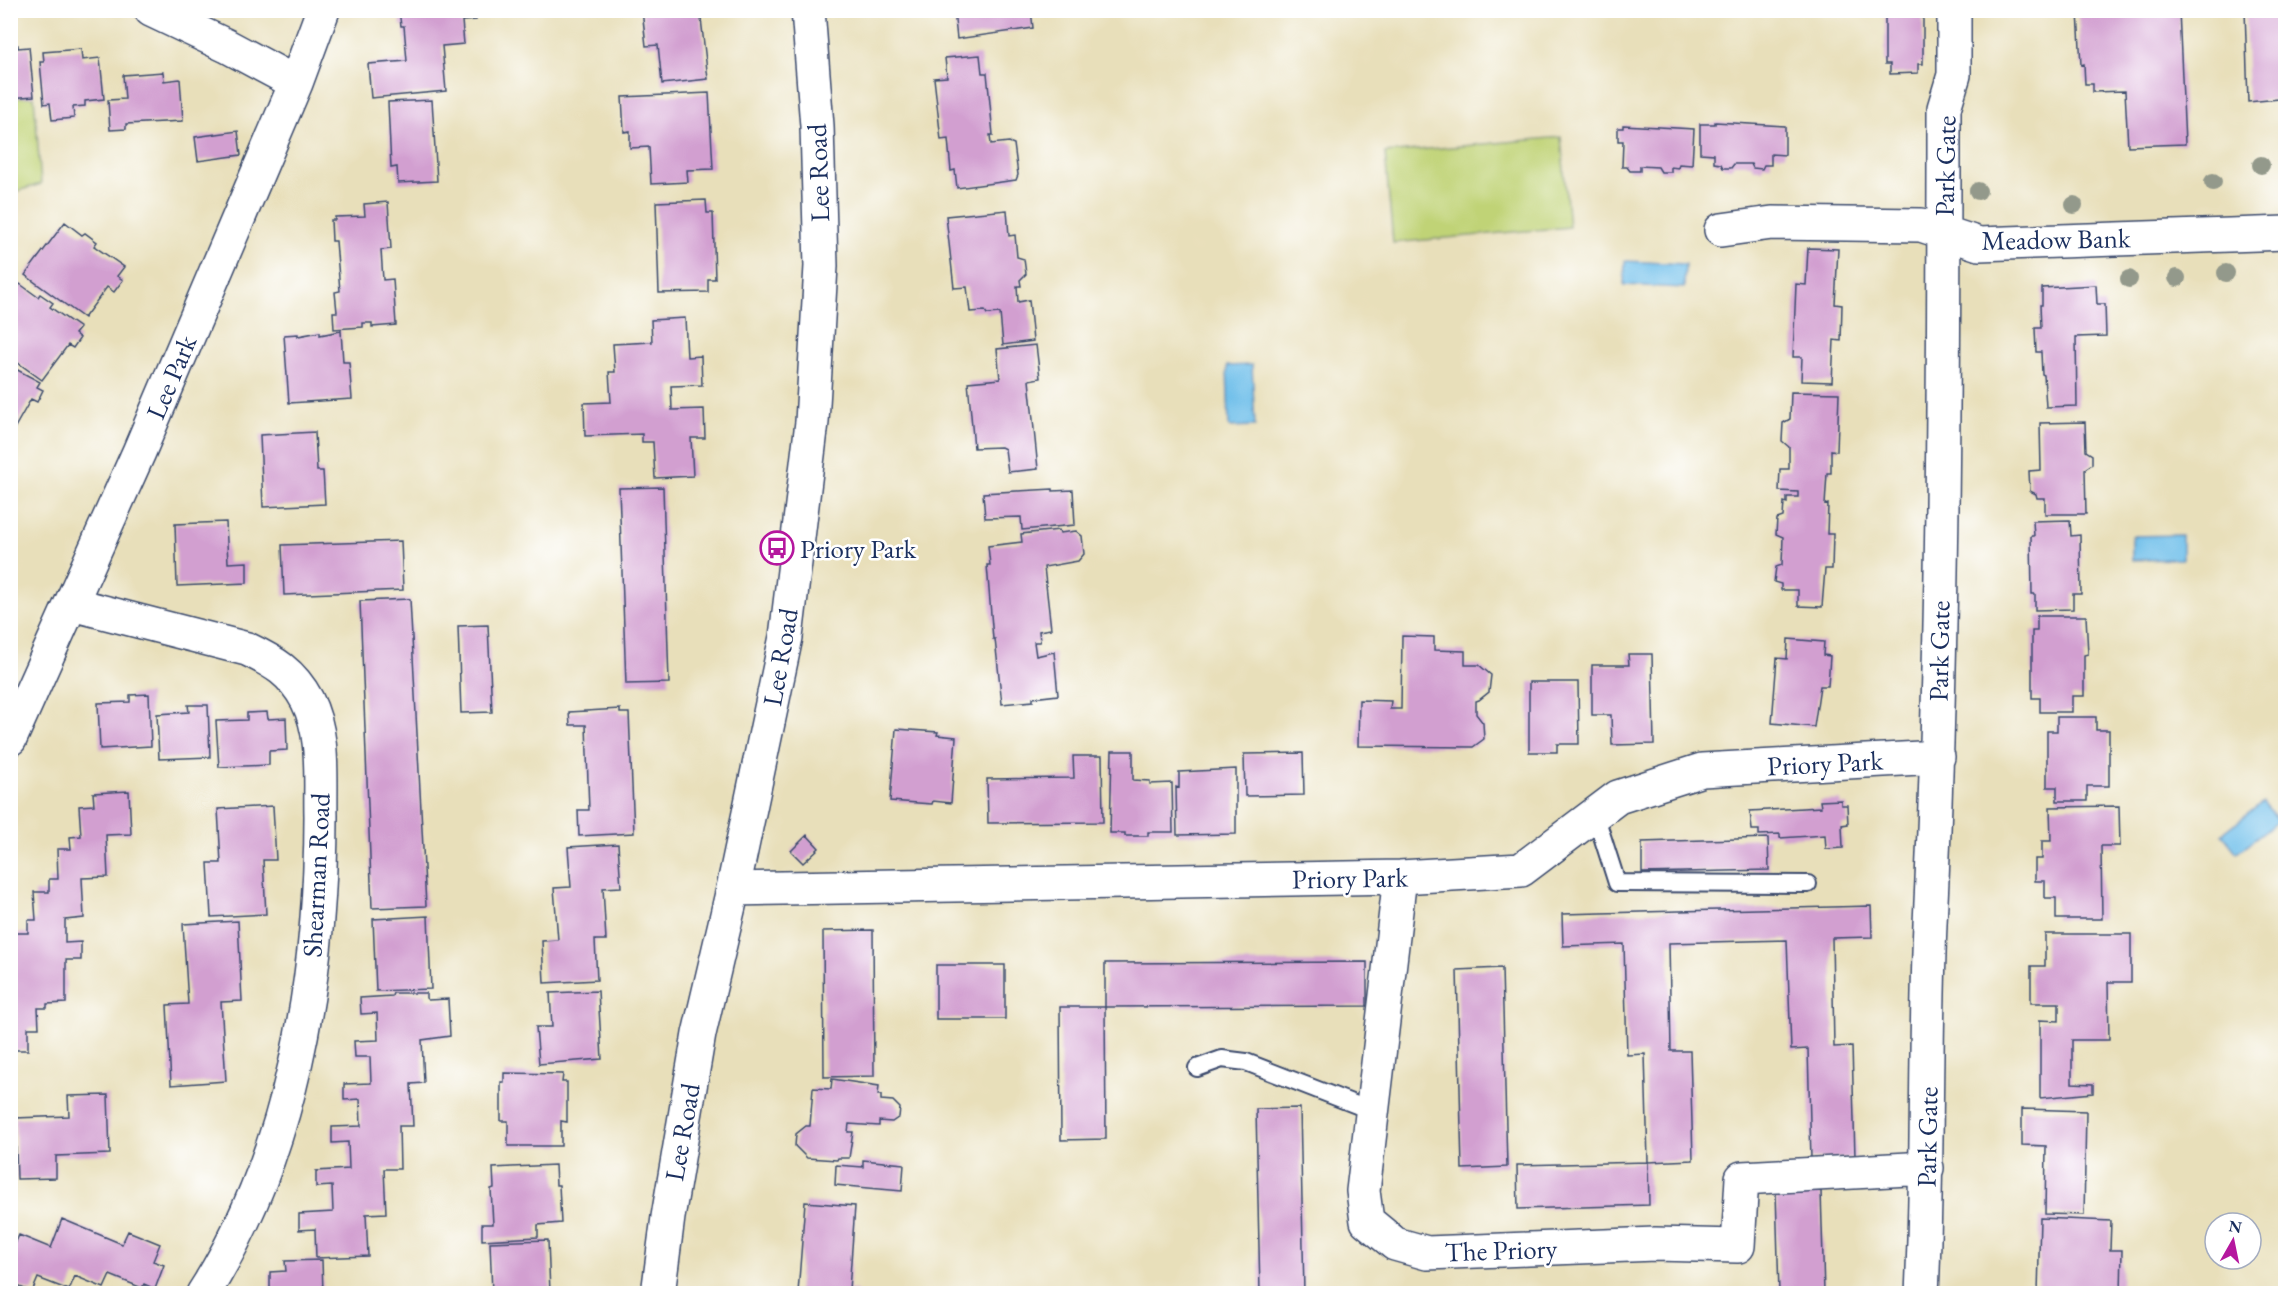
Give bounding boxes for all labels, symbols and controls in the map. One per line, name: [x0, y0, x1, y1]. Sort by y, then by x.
street label: Park Gate: [1927, 115, 1963, 217]
street label: Lee Road: [799, 123, 837, 223]
street label: Meadow Bank: [1981, 220, 2131, 258]
street label: Lee Park: [138, 329, 204, 424]
bus stop icon: Priory Park: [759, 530, 795, 566]
place label: Priory Park: [800, 531, 916, 566]
street label: Park Gate: [1921, 600, 1957, 702]
street label: Lee Road: [754, 605, 806, 709]
street label: Priory Park: [1766, 742, 1884, 784]
street label: Shearman Road: [294, 791, 338, 958]
street label: Priory Park: [1292, 859, 1409, 897]
street label: Lee Road: [656, 1080, 708, 1184]
street label: Park Gate: [1909, 1086, 1945, 1188]
north arrow: [2203, 1211, 2263, 1271]
text: N: [2227, 1215, 2243, 1238]
street label: The Priory: [1444, 1231, 1558, 1269]

